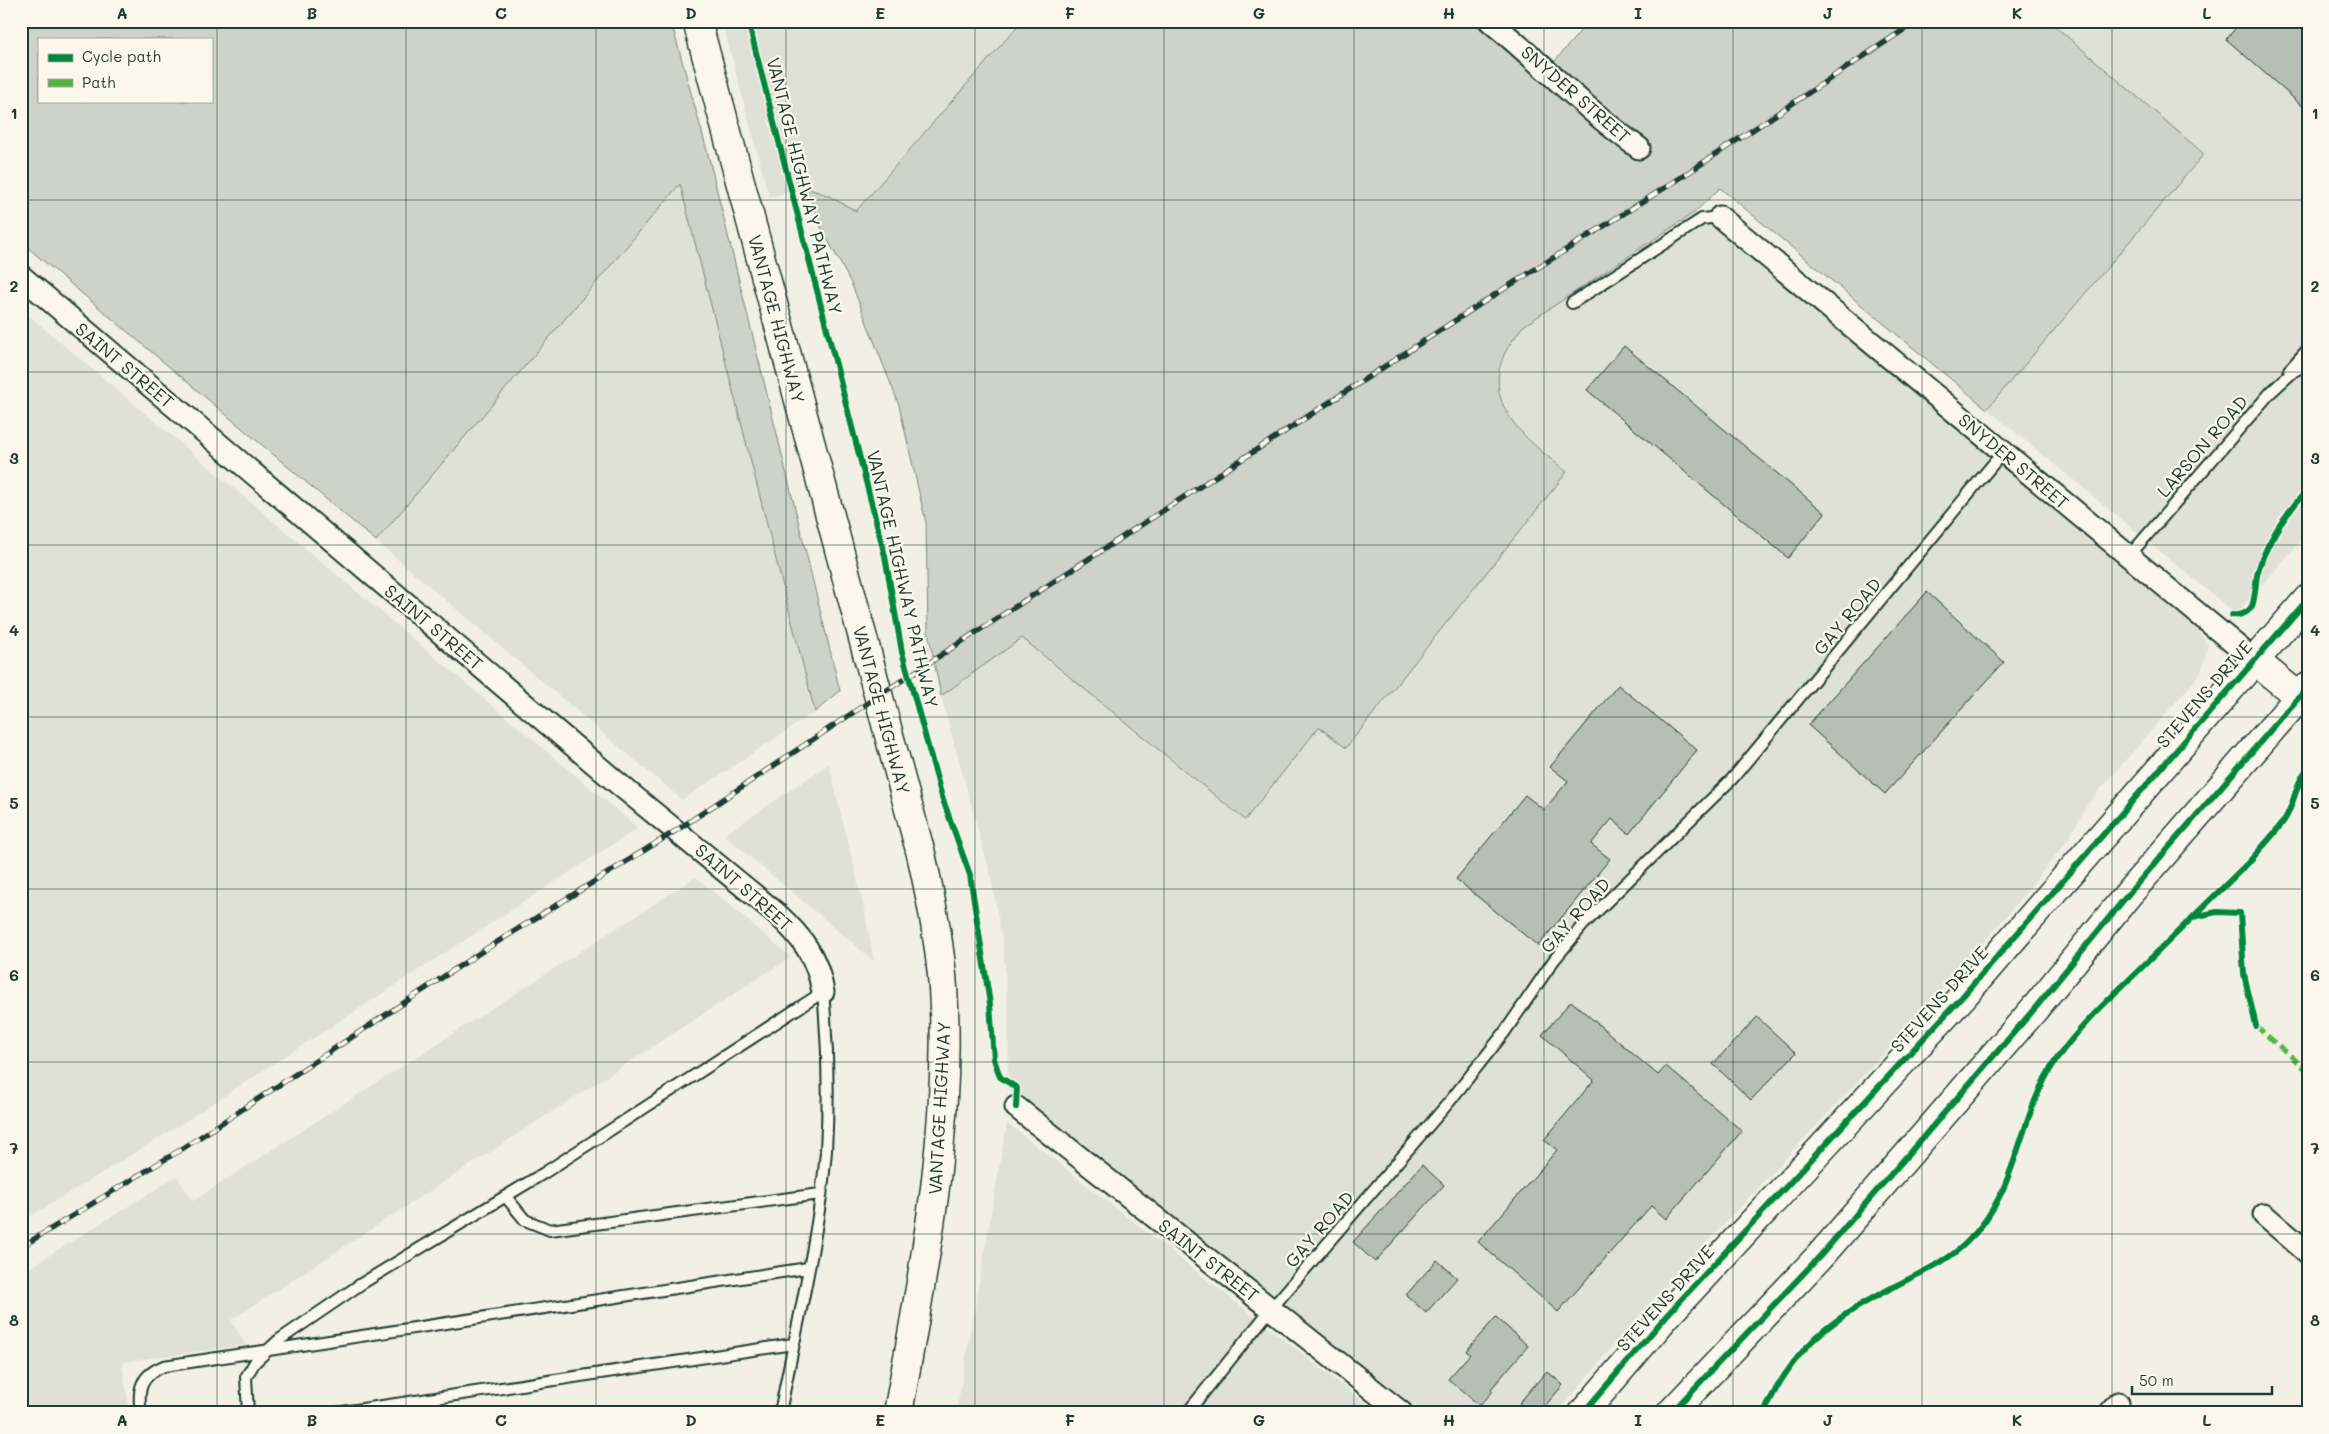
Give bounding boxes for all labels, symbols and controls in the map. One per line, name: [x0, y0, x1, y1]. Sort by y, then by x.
text: A: [116, 2, 128, 23]
text: B: [307, 2, 317, 23]
text: C: [495, 2, 507, 23]
text: D: [685, 2, 697, 23]
text: E: [875, 2, 885, 23]
text: F: [1065, 2, 1075, 23]
text: G: [1253, 2, 1265, 23]
text: H: [1443, 2, 1455, 23]
text: I: [1634, 2, 1642, 23]
text: J: [1823, 2, 1833, 23]
text: K: [2012, 2, 2022, 23]
text: L: [2202, 2, 2212, 23]
legend: [38, 38, 212, 102]
street label: SNYDER STREET: [1516, 40, 1636, 148]
text: Cycle path: [82, 46, 161, 66]
street label: VANTAGE HIGHWAY PATHWAY: [761, 55, 849, 317]
text: Path: [82, 72, 116, 92]
text: 1: [10, 102, 18, 123]
text: 1: [2311, 102, 2319, 123]
street label: VANTAGE HIGHWAY: [743, 232, 811, 406]
text: 2: [10, 275, 19, 296]
text: 2: [2311, 275, 2320, 296]
street label: SAINT STREET: [71, 317, 179, 413]
street label: LARSON ROAD: [2151, 390, 2253, 502]
street label: SNYDER STREET: [1954, 408, 2074, 514]
text: 3: [9, 447, 19, 468]
text: 3: [2310, 447, 2320, 468]
street label: VANTAGE HIGHWAY PATHWAY: [863, 448, 943, 710]
street label: GAY ROAD: [1808, 572, 1886, 660]
street label: SAINT STREET: [380, 579, 488, 675]
text: 4: [9, 619, 19, 640]
text: 4: [2310, 619, 2320, 640]
street label: VANTAGE HIGHWAY: [849, 623, 915, 797]
street label: STEVENS DRIVE: [2151, 635, 2257, 753]
text: 5: [9, 792, 19, 813]
text: 5: [2310, 792, 2320, 813]
street label: SAINT STREET: [690, 838, 798, 936]
street label: GAY ROAD: [1535, 872, 1615, 958]
street label: STEVENS DRIVE: [1885, 941, 1993, 1057]
text: 6: [9, 964, 19, 985]
text: 6: [2310, 964, 2320, 985]
street label: VANTAGE HIGHWAY: [922, 1021, 956, 1195]
text: 7: [10, 1137, 19, 1158]
text: 7: [2311, 1137, 2320, 1158]
street label: GAY ROAD: [1279, 1186, 1359, 1272]
street label: SAINT STREET: [1154, 1213, 1264, 1307]
street label: STEVENS DRIVE: [1611, 1240, 1719, 1356]
text: 8: [9, 1309, 19, 1330]
text: 8: [2310, 1309, 2320, 1330]
scale bar: [2132, 1364, 2272, 1396]
text: 50 m: [2139, 1370, 2174, 1390]
text: A: [116, 1409, 128, 1430]
text: B: [307, 1409, 317, 1430]
text: C: [495, 1409, 507, 1430]
text: D: [685, 1409, 697, 1430]
text: E: [875, 1409, 885, 1430]
text: F: [1065, 1409, 1075, 1430]
text: G: [1253, 1409, 1265, 1430]
text: H: [1443, 1409, 1455, 1430]
text: I: [1634, 1409, 1642, 1430]
text: J: [1823, 1409, 1833, 1430]
text: K: [2012, 1409, 2022, 1430]
text: L: [2202, 1409, 2212, 1430]

